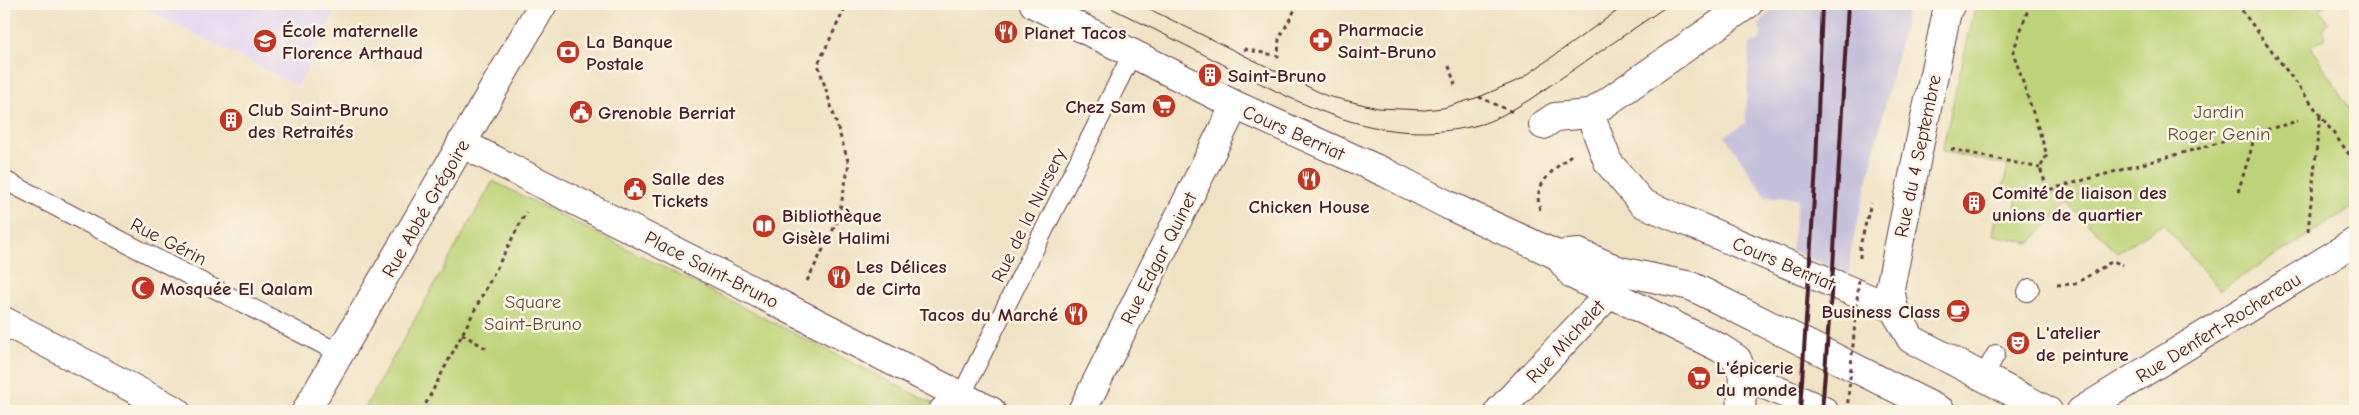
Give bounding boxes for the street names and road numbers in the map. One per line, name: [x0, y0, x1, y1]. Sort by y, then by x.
street label: Rue du 4 Septembre: [1890, 73, 1946, 239]
street label: Cours Berriat: [1239, 101, 1348, 165]
street label: Rue Abbé Grégoire: [377, 136, 474, 281]
street label: Rue de la Nursery: [987, 144, 1071, 286]
street label: Rue Edgar Quinet: [1116, 188, 1202, 328]
street label: Rue Gérin: [127, 213, 210, 270]
street label: Place Saint-Bruno: [641, 227, 782, 313]
street label: Cours Berriat: [1729, 232, 1839, 296]
street label: Rue Denfert-Rochereau: [2132, 268, 2305, 388]
street label: Rue Michelet: [1522, 295, 1610, 388]

